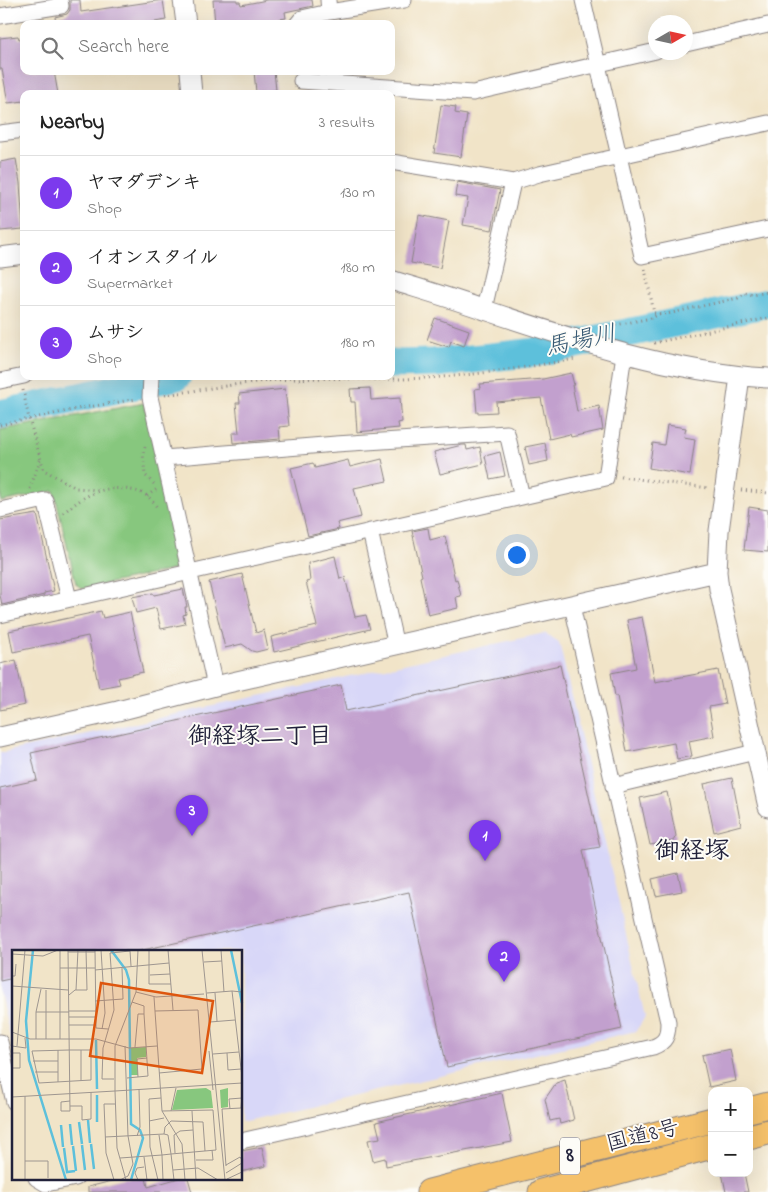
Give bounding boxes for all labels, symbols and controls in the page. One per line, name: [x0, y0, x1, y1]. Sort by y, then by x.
north arrow: [648, 15, 693, 60]
search box: [20, 20, 395, 75]
icon: search: [38, 34, 66, 62]
text: Search here: [78, 34, 169, 61]
text: Nearby: [40, 108, 104, 138]
text: 3 results: [319, 111, 375, 135]
text: ヤマダデンキ: [87, 170, 201, 197]
text: 1: [53, 181, 59, 205]
text: 130 m: [340, 181, 375, 205]
text: Shop: [87, 197, 122, 221]
text: イオンスタイル: [87, 245, 218, 272]
text: 2: [52, 256, 60, 280]
text: 180 m: [341, 256, 375, 280]
text: Supermarket: [87, 272, 173, 296]
water label: 馬場川: [542, 317, 620, 367]
text: ムサシ: [87, 320, 144, 347]
text: 3: [53, 331, 59, 355]
text: 180 m: [341, 331, 375, 355]
text: Shop: [87, 347, 122, 371]
your location: [504, 542, 530, 568]
district label: 御経塚二丁目: [188, 720, 332, 755]
pin: 3: [176, 795, 208, 836]
pin: 1: [469, 820, 501, 861]
district label: 御経塚: [654, 834, 730, 870]
pin: 2: [488, 941, 520, 982]
inset map: [12, 950, 242, 1180]
map controls: [708, 1087, 753, 1177]
button: +: [708, 1087, 753, 1132]
street label: 国道8号: [603, 1112, 683, 1162]
button: −: [708, 1132, 753, 1177]
road number: 8: [560, 1138, 580, 1174]

